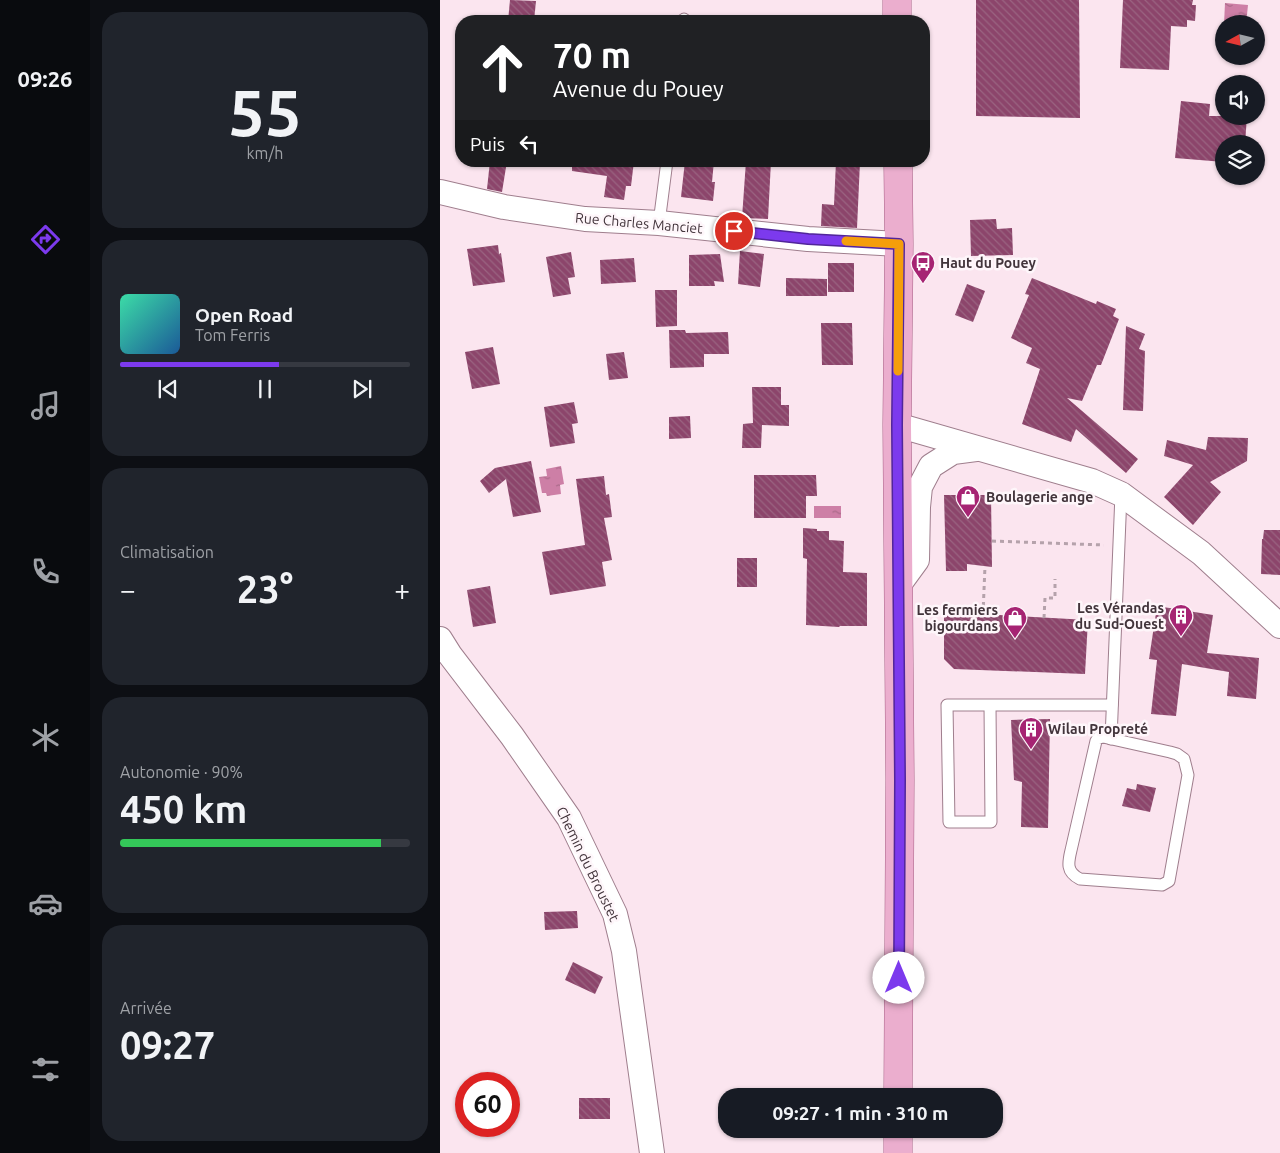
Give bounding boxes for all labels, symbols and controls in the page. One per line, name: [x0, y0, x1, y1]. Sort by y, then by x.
north arrow: [1215, 15, 1265, 65]
map controls: [1215, 15, 1265, 185]
icon: ahead: [470, 35, 535, 100]
text: 70 m: [553, 35, 631, 75]
text: 09:26: [17, 66, 73, 91]
text: 55: [228, 75, 302, 148]
button: sound: [1215, 75, 1265, 125]
text: Avenue du Pouey: [553, 76, 724, 101]
icon: left: [515, 130, 543, 158]
text: Puis: [470, 133, 505, 155]
button: layers: [1215, 135, 1265, 185]
text: km/h: [247, 144, 283, 162]
street label: Rue Charles Manciet: [575, 209, 704, 237]
pin: [713, 210, 755, 252]
icon: arrive: [720, 217, 748, 245]
icon: directions: [28, 222, 63, 257]
bus stop icon: Haut du Pouey: [910, 250, 936, 284]
place label: Haut du Pouey: [940, 255, 1037, 271]
text: Open Road: [195, 304, 293, 326]
text: Tom Ferris: [195, 326, 270, 344]
icon: previous: [154, 375, 182, 403]
icon: pause: [251, 375, 279, 403]
icon: next: [348, 375, 376, 403]
icon: music: [28, 388, 63, 423]
shop icon: Boulagerie ange: [955, 484, 981, 518]
place label: Boulagerie ange: [986, 489, 1093, 505]
text: Climatisation: [120, 543, 214, 561]
icon: phone: [28, 554, 63, 589]
text: 23°: [237, 568, 293, 610]
text: −: [120, 574, 136, 605]
text: +: [394, 574, 410, 605]
place label: Les Vérandas du Sud-Ouest: [1075, 600, 1164, 632]
place label: Les fermiers bigourdans: [916, 602, 998, 634]
building icon: Les Vérandas du Sud-Ouest: [1168, 603, 1194, 637]
shop icon: Les fermiers bigourdans: [1002, 605, 1028, 639]
building icon: Wilau Propreté: [1018, 716, 1044, 750]
icon: climate: [28, 720, 63, 755]
place label: Wilau Propreté: [1048, 721, 1148, 737]
text: Autonomie · 90%: [120, 763, 243, 781]
text: 450 km: [120, 788, 247, 830]
street label: Chemin du Broustet: [553, 804, 623, 924]
icon: car: [28, 886, 63, 921]
position arrow: [872, 951, 924, 1003]
text: Arrivée: [120, 999, 172, 1017]
text: 09:27: [120, 1024, 215, 1066]
icon: filters: [28, 1052, 63, 1087]
speed limit sign: 60: [455, 1072, 520, 1137]
text: 09:27 · 1 min · 310 m: [773, 1102, 948, 1124]

